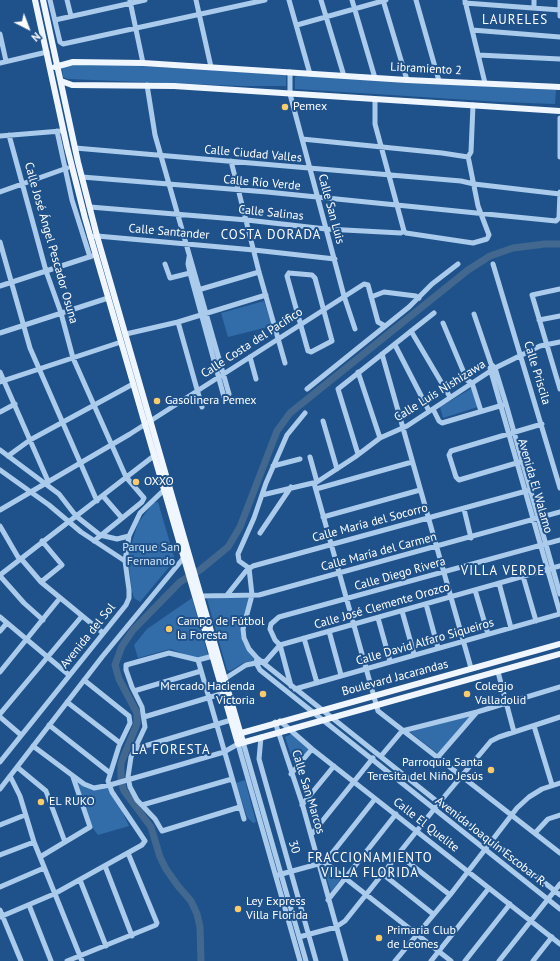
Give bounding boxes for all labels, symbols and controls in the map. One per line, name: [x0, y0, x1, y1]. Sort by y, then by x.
north arrow: [8, 8, 48, 48]
district label: LAURELES: [482, 12, 548, 28]
text: N: [29, 29, 43, 45]
street label: Libramiento 2: [390, 60, 462, 78]
place label: Pemex: [293, 100, 327, 114]
marker: Pemex: [280, 102, 290, 112]
street label: Calle Ciudad Valles: [204, 143, 302, 165]
street label: Calle José Ángel Pescador Osuna: [21, 161, 81, 325]
street label: Calle Río Verde: [223, 172, 301, 194]
street label: Calle San Luis: [315, 173, 347, 245]
street label: Calle Salinas: [238, 202, 304, 224]
street label: Calle Santander: [128, 221, 210, 243]
district label: COSTA DORADA: [221, 227, 321, 243]
street label: Calle Costa del Pacifico: [199, 305, 305, 381]
street label: Calle Priscila: [521, 340, 553, 406]
street label: Calle Luis Nishizawa: [392, 357, 488, 425]
place label: Gasolinera Pemex: [165, 394, 257, 408]
marker: Gasolinera Pemex: [152, 396, 162, 406]
street label: Avenida El Walamo: [515, 437, 555, 535]
place label: OXXO: [144, 475, 174, 489]
marker: OXXO: [131, 477, 141, 487]
street label: Calle María del Socorro: [311, 501, 429, 545]
street label: Calle María del Carmen: [320, 530, 438, 574]
park label: Parque San Fernando: [122, 541, 180, 569]
street label: Calle Diego Rivera: [353, 554, 447, 594]
district label: VILLA VERDE: [461, 563, 545, 579]
street label: Calle José Clemente Orozco: [312, 580, 452, 632]
street label: Avenida del Sol: [57, 601, 119, 671]
place label: Campo de Fútbol la Foresta: [177, 615, 264, 643]
street label: Calle David Alfaro Siqueiros: [354, 615, 496, 669]
marker: Campo de Fútbol la Foresta: [164, 624, 174, 634]
street label: Boulevard Jacarandas: [340, 657, 450, 699]
place label: Mercado Hacienda Victoria: [160, 680, 255, 708]
place label: Colegio Valladolid: [475, 680, 526, 708]
marker: Mercado Hacienda Victoria: [258, 689, 268, 699]
marker: Colegio Valladolid: [462, 689, 472, 699]
district label: LA FORESTA: [131, 742, 211, 758]
street label: Calle San Marcos: [288, 748, 328, 836]
place label: Parroquía Santa Teresita del Niño Jesús: [367, 756, 483, 784]
marker: Parroquía Santa Teresita del Niño Jesús: [486, 765, 496, 775]
street label: Avenida Joaquín Escobar R.: [432, 794, 550, 890]
place label: EL RUKO: [49, 795, 95, 809]
street label: Calle El Quelite: [390, 795, 462, 855]
marker: EL RUKO: [36, 797, 46, 807]
street label: 30: [285, 839, 303, 855]
district label: FRACCIONAMIENTO VILLA FLORIDA: [307, 850, 433, 881]
place label: Ley Express Villa Florida: [246, 895, 308, 923]
marker: Ley Express Villa Florida: [233, 904, 243, 914]
place label: Primaria Club de Leones: [387, 924, 456, 952]
marker: Primaria Club de Leones: [374, 933, 384, 943]

